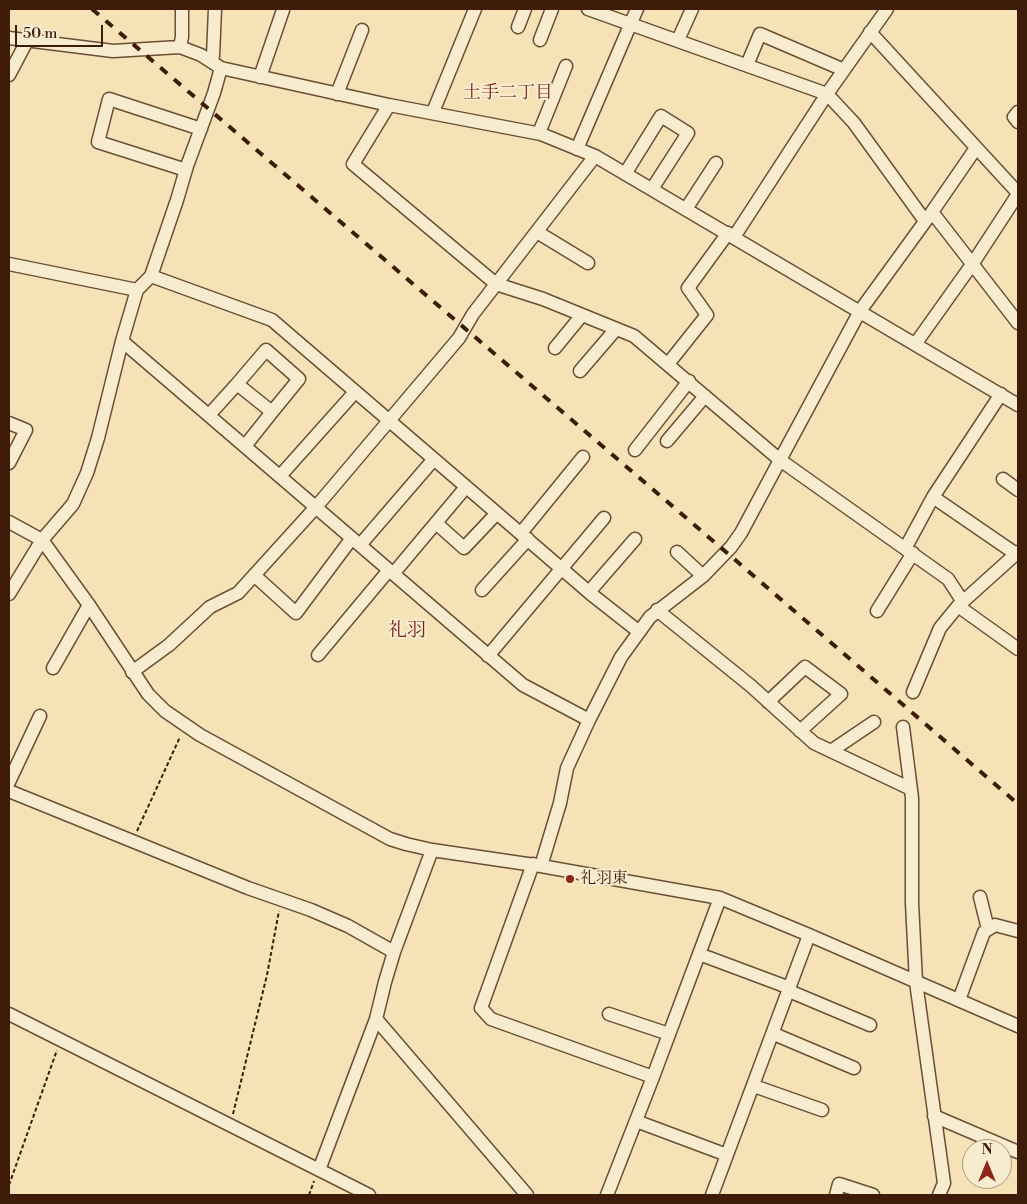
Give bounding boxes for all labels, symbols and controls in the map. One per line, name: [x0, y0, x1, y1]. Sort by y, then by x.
scale bar: [18, 15, 105, 47]
text: 50 m: [23, 24, 57, 43]
district label: 土手二丁目: [463, 83, 553, 105]
district label: 礼羽: [388, 620, 426, 642]
place label: 礼羽東: [580, 869, 628, 889]
marker: 礼羽東: [564, 873, 576, 885]
north arrow: [962, 1139, 1012, 1189]
text: N: [981, 1141, 993, 1159]

